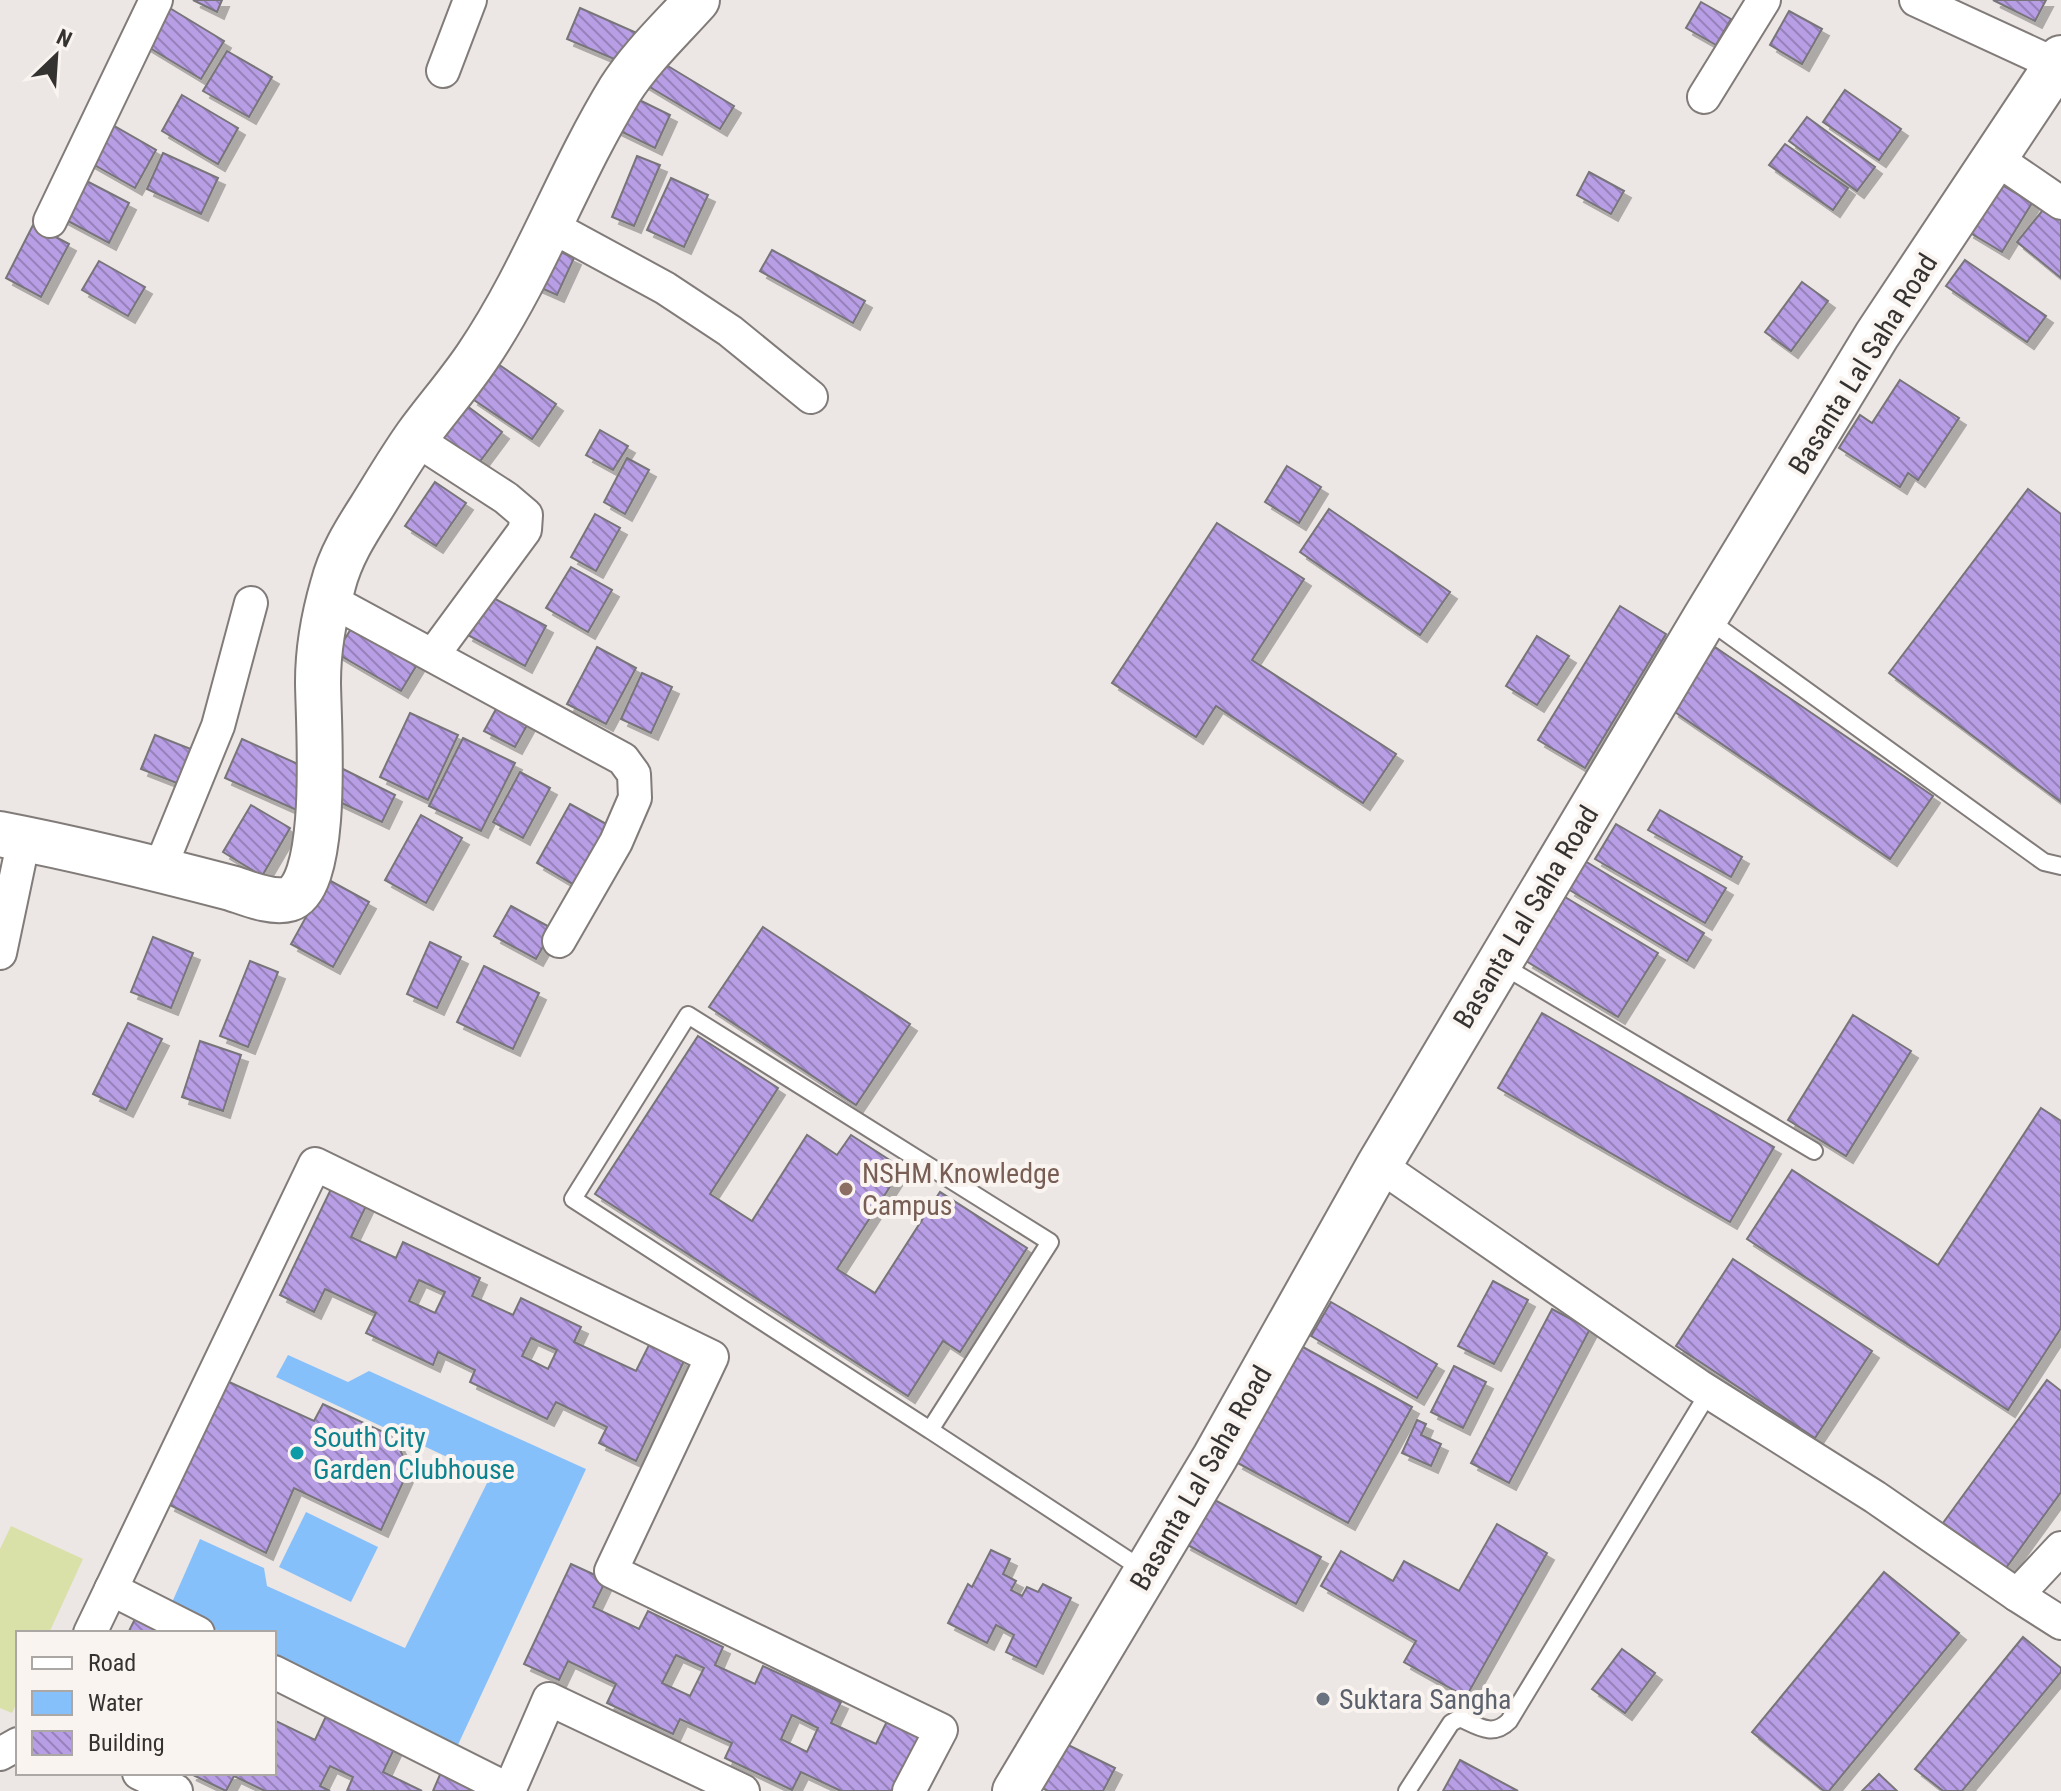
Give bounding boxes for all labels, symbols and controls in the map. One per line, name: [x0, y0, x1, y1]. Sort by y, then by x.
north arrow: [16, 16, 96, 96]
text: N: [53, 24, 76, 53]
street label: Basanta Lal Saha Road: [1782, 248, 1944, 480]
street label: Basanta Lal Saha Road: [1447, 800, 1605, 1034]
place label: NSHM Knowledge Campus: [862, 1157, 1060, 1222]
marker: NSHM Knowledge Campus: [837, 1180, 855, 1198]
street label: Basanta Lal Saha Road: [1123, 1360, 1279, 1596]
place label: South City Garden Clubhouse: [313, 1421, 515, 1486]
marker: South City Garden Clubhouse: [288, 1444, 306, 1462]
legend: [16, 1631, 276, 1775]
text: Road: [88, 1649, 136, 1677]
place label: Suktara Sangha: [1339, 1683, 1511, 1716]
text: Water: [88, 1689, 143, 1717]
marker: Suktara Sangha: [1314, 1690, 1332, 1708]
text: Building: [88, 1729, 165, 1757]

